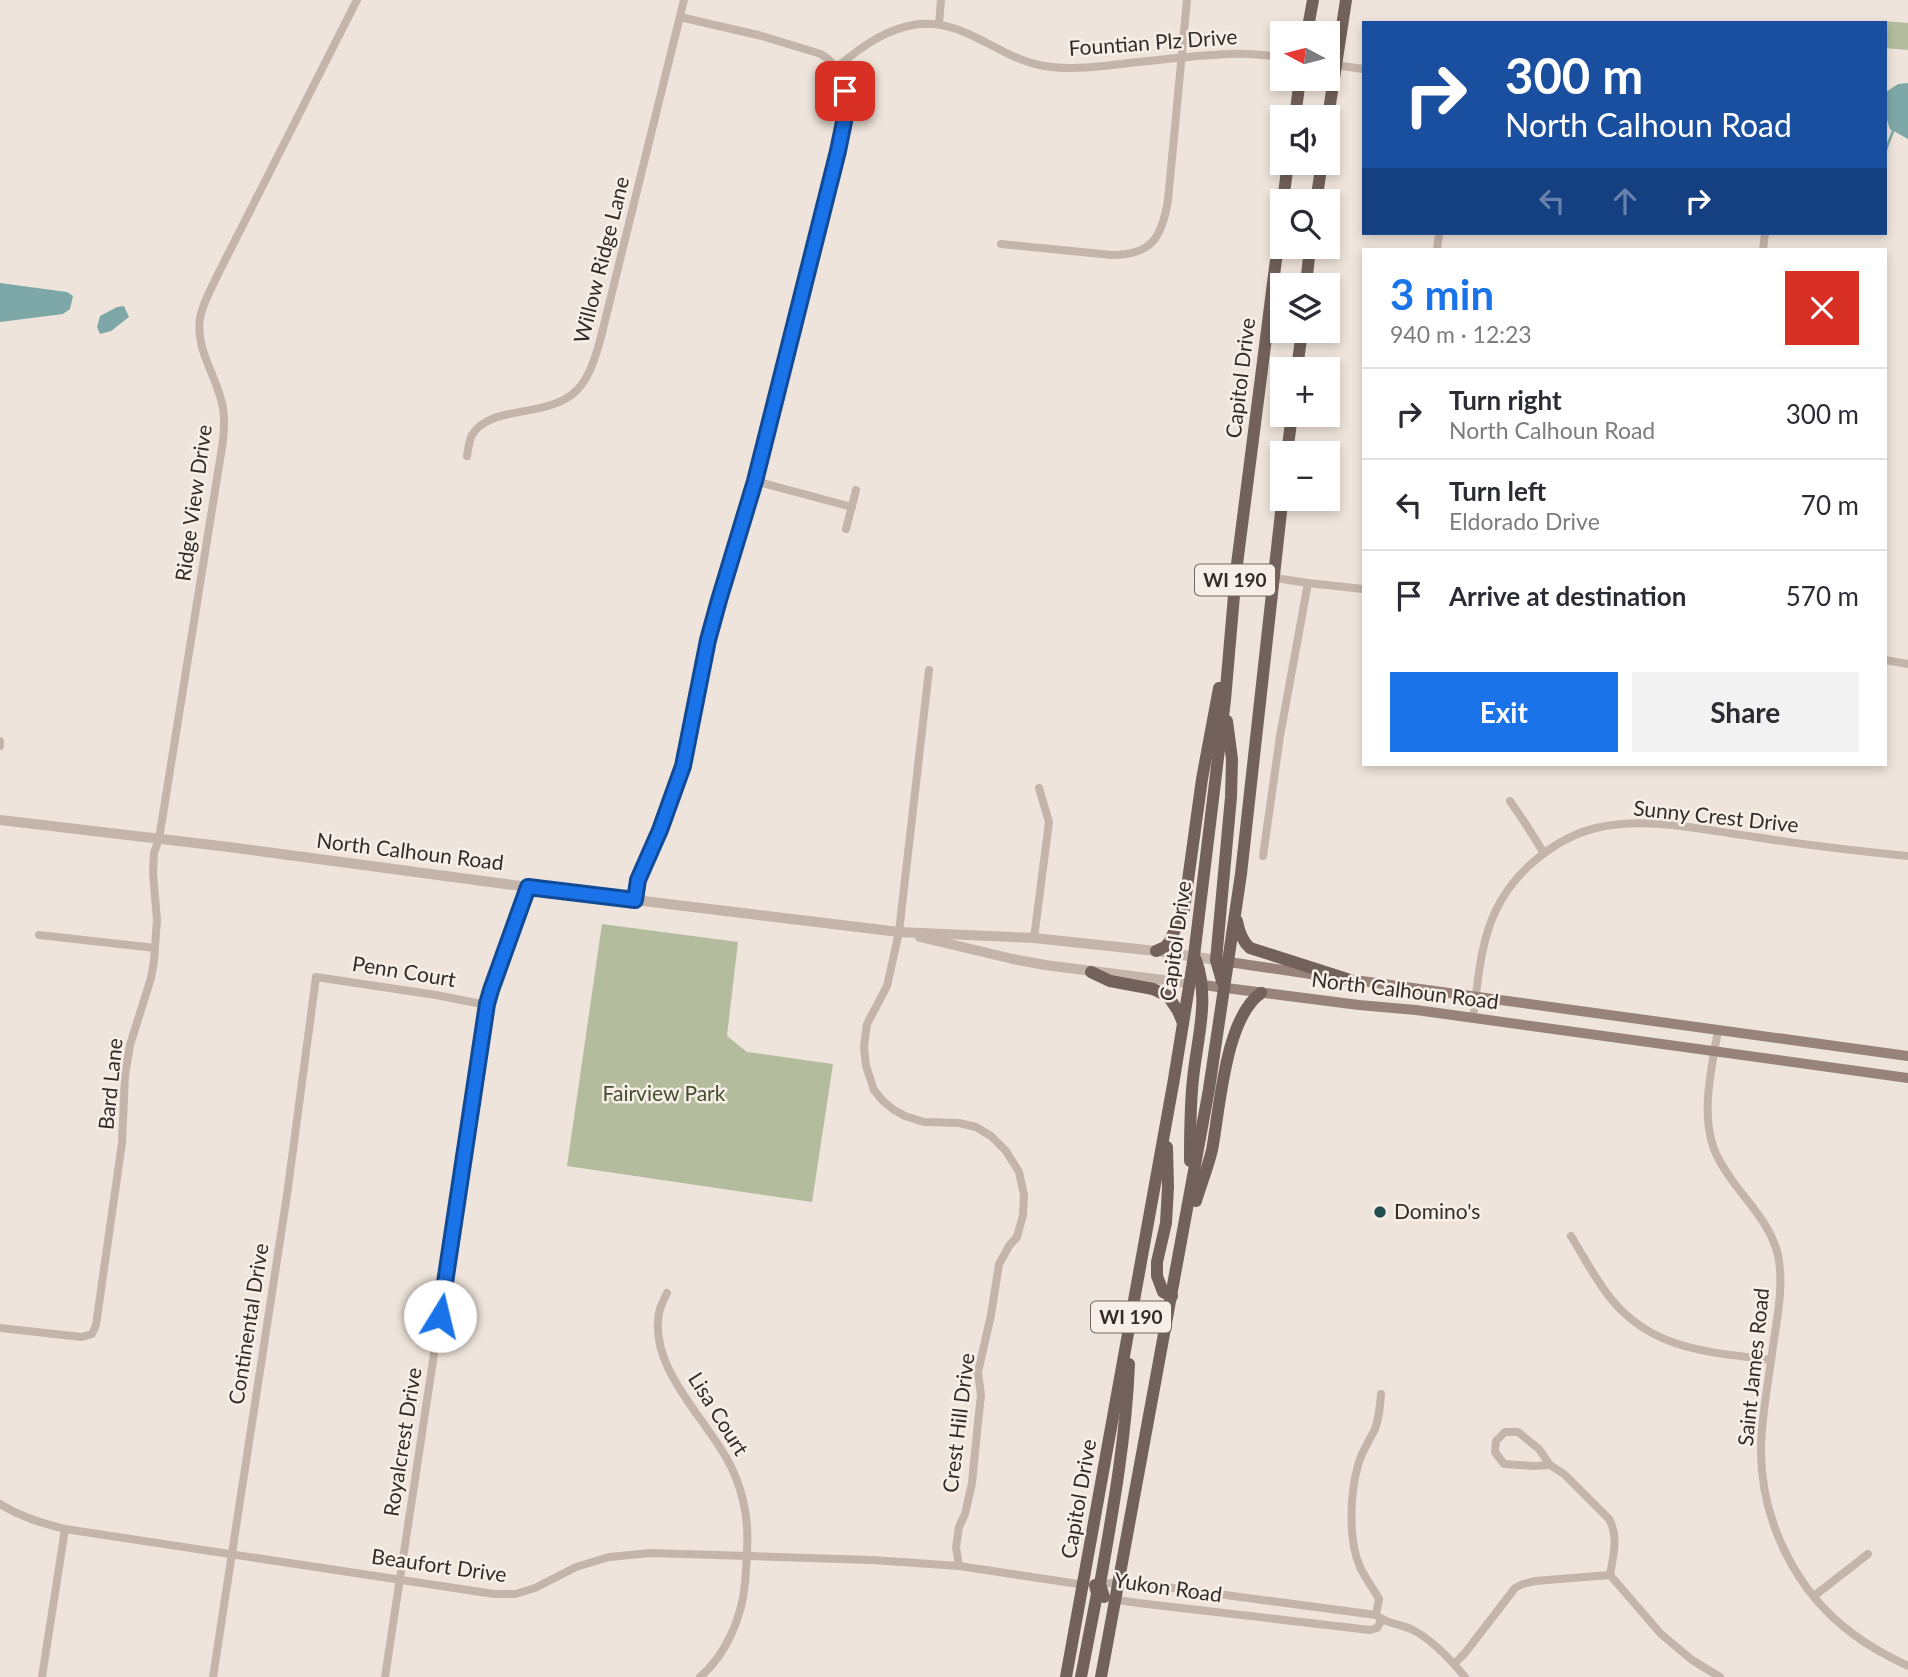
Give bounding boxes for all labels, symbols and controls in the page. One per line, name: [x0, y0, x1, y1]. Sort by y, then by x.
north arrow: [1270, 21, 1340, 91]
map controls: [1270, 21, 1340, 511]
street label: Fountian Plz Drive: [1068, 23, 1238, 60]
text: 300 m: [1505, 46, 1643, 104]
icon: right: [1390, 49, 1481, 140]
pin: [815, 61, 875, 121]
icon: arrive: [826, 72, 864, 110]
button: sound: [1270, 105, 1340, 175]
text: North Calhoun Road: [1505, 105, 1792, 144]
street label: Willow Ridge Lane: [568, 174, 633, 346]
icon: left: [1533, 182, 1571, 220]
icon: ahead: [1606, 182, 1644, 220]
icon: right: [1679, 182, 1717, 220]
button: search: [1270, 189, 1340, 259]
text: 3 min: [1390, 269, 1494, 319]
button: close: [1785, 271, 1859, 345]
button: layers: [1270, 273, 1340, 343]
street label: Capitol Drive: [1220, 316, 1259, 439]
text: 940 m · 12:23: [1390, 320, 1532, 348]
button: +: [1270, 357, 1340, 427]
text: Turn right: [1449, 384, 1562, 416]
icon: right: [1390, 395, 1428, 433]
text: 300 m: [1786, 398, 1859, 430]
text: North Calhoun Road: [1449, 416, 1655, 444]
street label: Ridge View Drive: [169, 423, 216, 583]
button: −: [1270, 441, 1340, 511]
text: Turn left: [1449, 475, 1546, 507]
icon: left: [1390, 486, 1428, 524]
text: 70 m: [1801, 489, 1859, 521]
text: Eldorado Drive: [1449, 507, 1600, 535]
road number: WI 190: [1195, 565, 1275, 596]
icon: arrive: [1390, 577, 1428, 615]
text: Arrive at destination: [1449, 580, 1686, 612]
text: 570 m: [1786, 580, 1859, 612]
button: Exit: [1390, 672, 1618, 752]
button: Share: [1632, 672, 1859, 752]
street label: Sunny Crest Drive: [1632, 794, 1800, 837]
street label: North Calhoun Road: [315, 827, 505, 874]
street label: Capitol Drive: [1154, 879, 1195, 1002]
street label: Penn Court: [351, 950, 458, 991]
street label: North Calhoun Road: [1310, 966, 1500, 1013]
street label: Bard Lane: [92, 1037, 127, 1131]
park label: Fairview Park: [603, 1080, 726, 1105]
place label: Domino's: [1394, 1198, 1480, 1223]
marker: Domino's: [1372, 1204, 1388, 1220]
street label: Continental Drive: [222, 1241, 273, 1406]
position arrow: [403, 1279, 477, 1353]
street label: Saint James Road: [1732, 1287, 1773, 1447]
road number: WI 190: [1091, 1302, 1171, 1332]
street label: Crest Hill Drive: [937, 1352, 978, 1494]
street label: Royalcrest Drive: [377, 1366, 426, 1518]
street label: Lisa Court: [684, 1367, 755, 1460]
street label: Capitol Drive: [1055, 1437, 1100, 1561]
street label: Beaufort Drive: [370, 1543, 508, 1586]
street label: Yukon Road: [1113, 1567, 1224, 1606]

